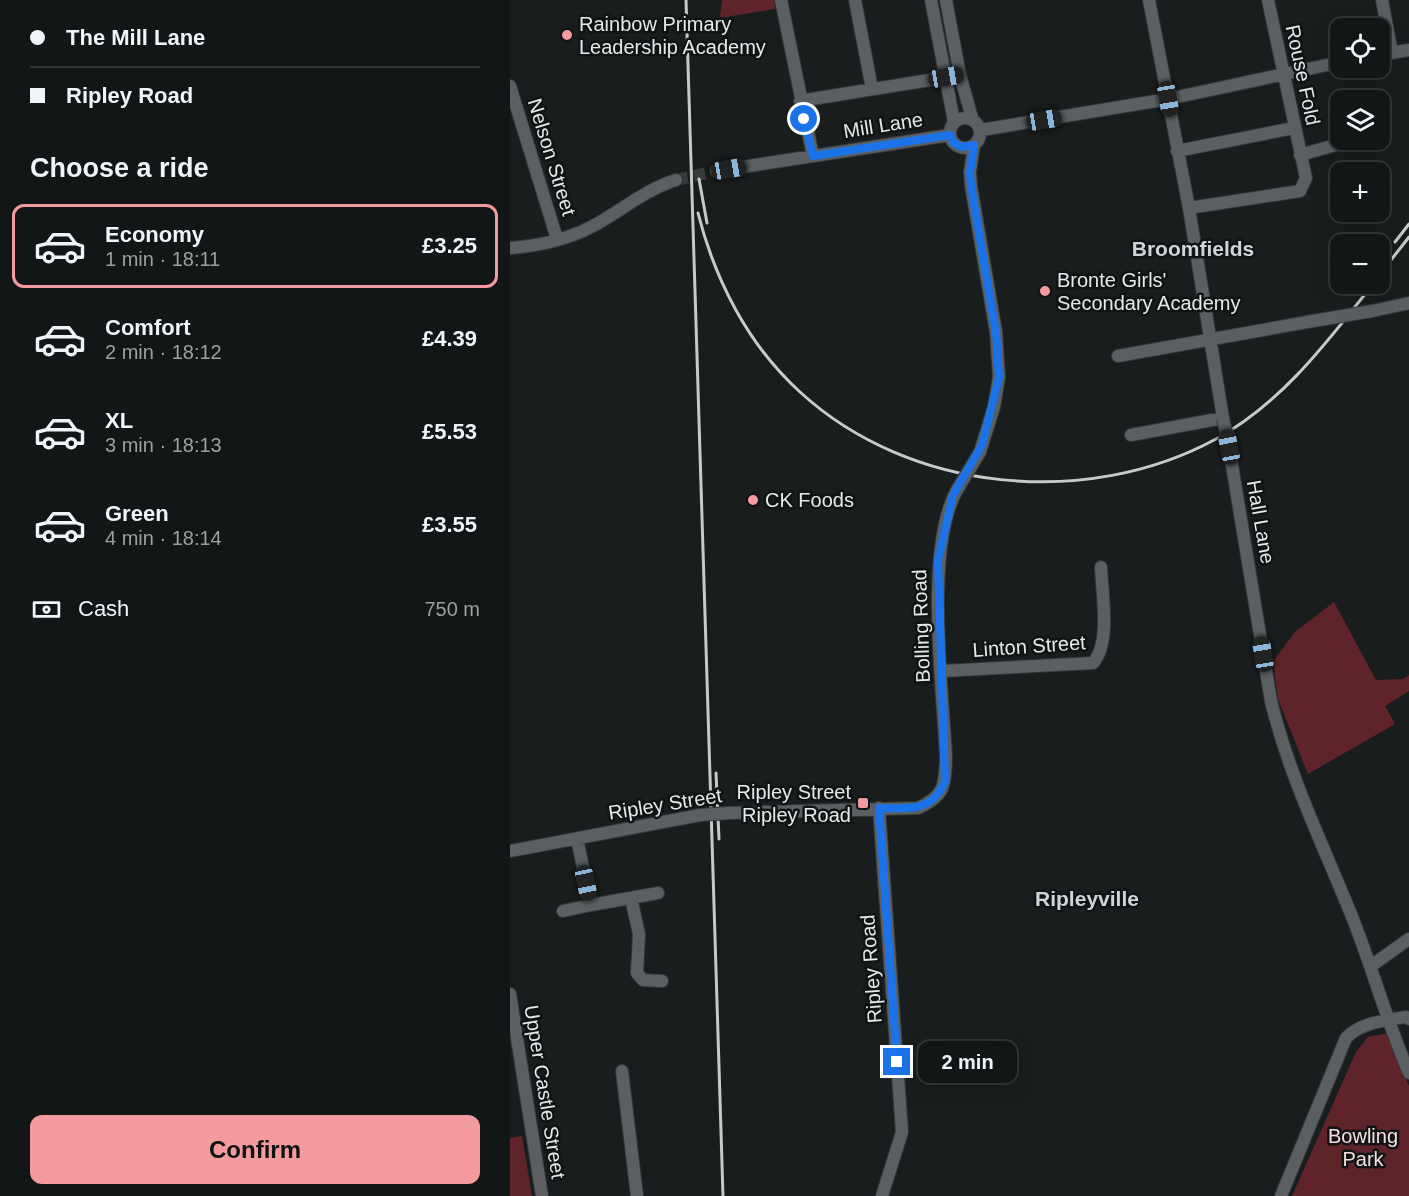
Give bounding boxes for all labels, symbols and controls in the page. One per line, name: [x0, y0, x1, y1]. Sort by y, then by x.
place label: Rainbow Primary Leadership Academy: [579, 13, 766, 58]
map controls: [1330, 18, 1390, 294]
button: locate: [1330, 18, 1390, 78]
street label: Rouse Fold: [1282, 23, 1324, 127]
text: The Mill Lane: [66, 25, 205, 50]
marker: Rainbow Primary Leadership Academy: [560, 28, 574, 42]
car: [927, 65, 965, 89]
car: [1156, 80, 1180, 118]
text: Ripley Road: [66, 83, 193, 108]
button: layers: [1330, 90, 1390, 150]
street label: Nelson Street: [524, 96, 580, 219]
route start: [790, 105, 817, 132]
street label: Mill Lane: [842, 108, 924, 142]
car: [1025, 108, 1063, 132]
text: Choose a ride: [30, 153, 209, 183]
car: [710, 157, 748, 181]
button: +: [1330, 162, 1390, 222]
icon: car: [33, 219, 87, 273]
text: Economy: [105, 222, 204, 247]
text: £3.25: [422, 233, 477, 258]
button: −: [1330, 234, 1390, 294]
district label: Broomfields: [1132, 237, 1254, 260]
text: 1 min · 18:11: [105, 248, 220, 270]
place label: Bronte Girls' Secondary Academy: [1057, 269, 1240, 314]
marker: Bronte Girls' Secondary Academy: [1038, 284, 1052, 298]
icon: car: [33, 312, 87, 366]
text: Comfort: [105, 315, 191, 340]
text: £4.39: [422, 326, 477, 351]
text: 2 min · 18:12: [105, 341, 222, 363]
icon: car: [33, 405, 87, 459]
text: XL: [105, 408, 133, 433]
text: £5.53: [422, 419, 477, 444]
car: [1217, 428, 1241, 466]
text: 3 min · 18:13: [105, 434, 222, 456]
street label: Hall Lane: [1243, 478, 1279, 566]
place label: CK Foods: [765, 489, 854, 511]
marker: CK Foods: [746, 493, 760, 507]
icon: car: [33, 498, 87, 552]
text: Green: [105, 501, 169, 526]
text: £3.55: [422, 512, 477, 537]
text: 4 min · 18:14: [105, 527, 222, 549]
street label: Bolling Road: [908, 569, 934, 683]
icon: cash: [30, 593, 63, 626]
text: Cash: [78, 596, 129, 621]
text: 750 m: [424, 598, 480, 620]
street label: Linton Street: [972, 631, 1087, 661]
car: [1251, 635, 1275, 673]
place label: Ripley Street Ripley Road: [737, 781, 851, 826]
street label: Ripley Street: [607, 784, 724, 824]
marker: Ripley Street Ripley Road: [856, 796, 870, 810]
car: [573, 864, 599, 902]
district label: Ripleyville: [1035, 887, 1139, 910]
street label: Ripley Road: [856, 914, 886, 1024]
street label: Upper Castle Street: [520, 1004, 570, 1181]
callout: 2 min: [918, 1041, 1017, 1083]
route end: [883, 1048, 910, 1075]
text: 2 min: [941, 1051, 994, 1073]
button: Confirm: [30, 1115, 480, 1184]
park label: Bowling Park: [1328, 1125, 1398, 1170]

